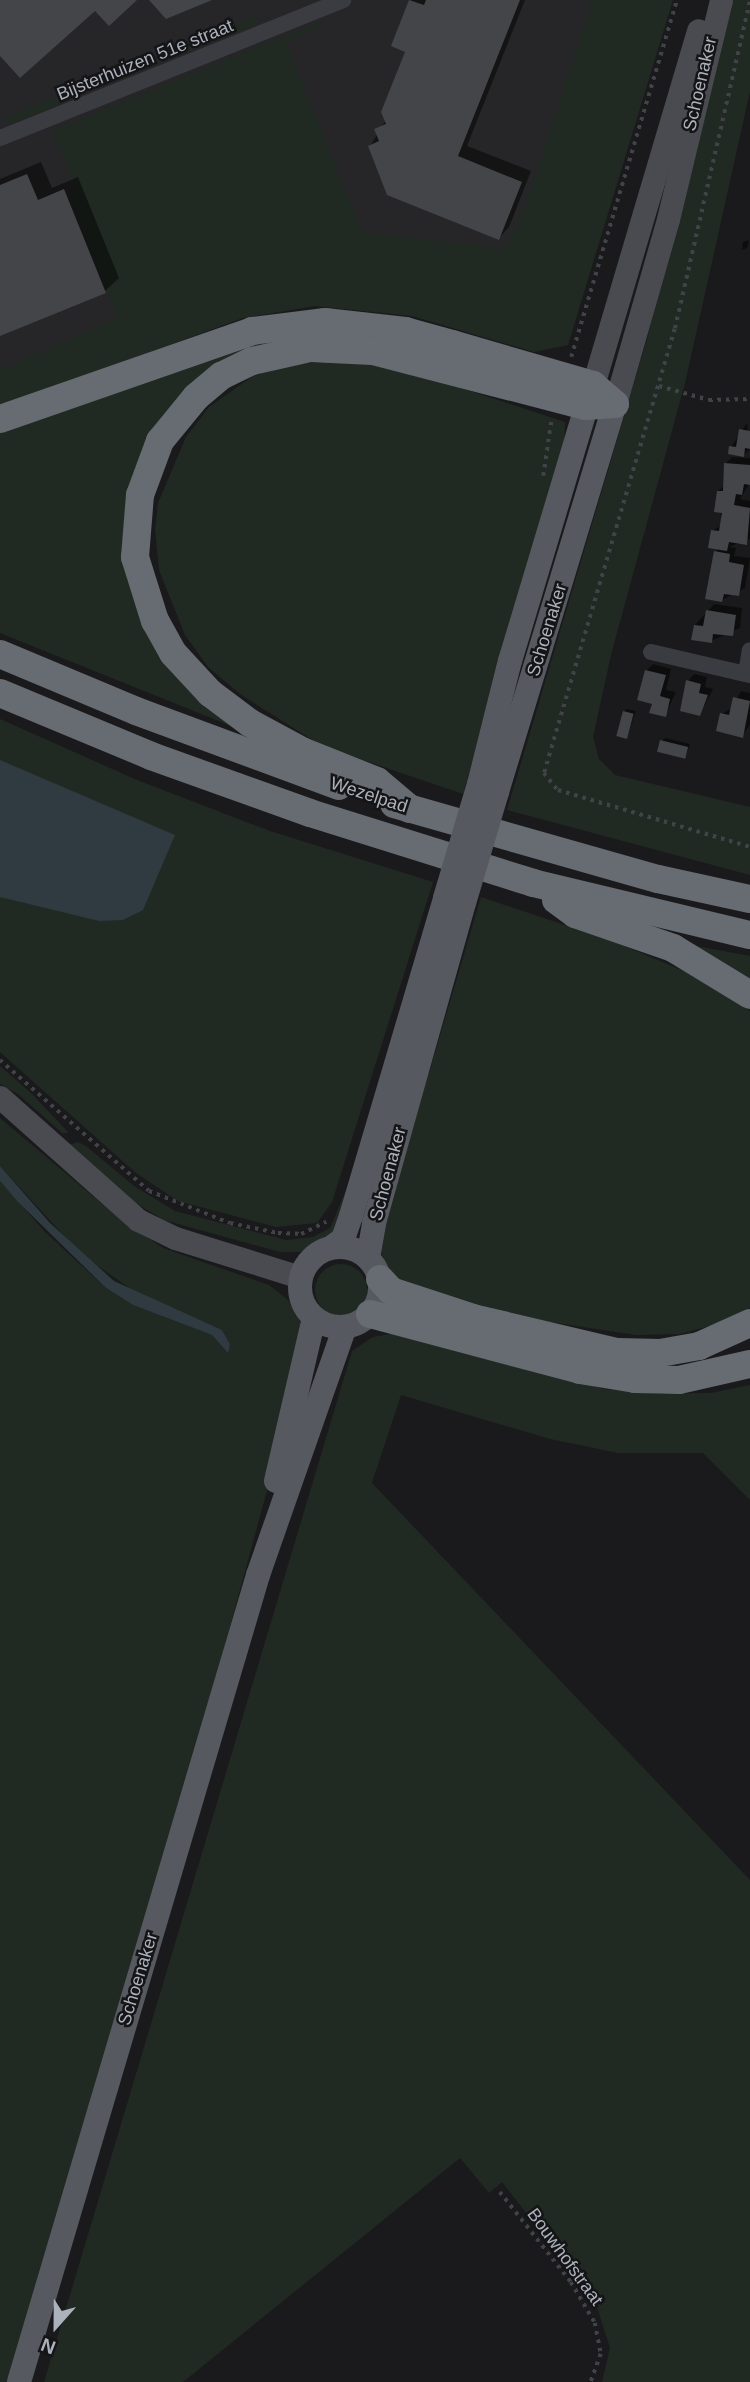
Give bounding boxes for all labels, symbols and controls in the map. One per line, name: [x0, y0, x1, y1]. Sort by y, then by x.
street label: Bijsterhuizen 51e straat: [54, 15, 236, 105]
street label: Schoenaker: [679, 35, 721, 133]
street label: Schoenaker: [523, 581, 571, 679]
street label: Wezelpad: [328, 772, 410, 818]
street label: Schoenaker: [365, 1125, 411, 1223]
street label: Schoenaker: [114, 1930, 162, 2028]
street label: Bouwhofstraat: [522, 2204, 608, 2310]
north arrow: [21, 2291, 91, 2361]
text: N: [38, 2334, 58, 2358]

